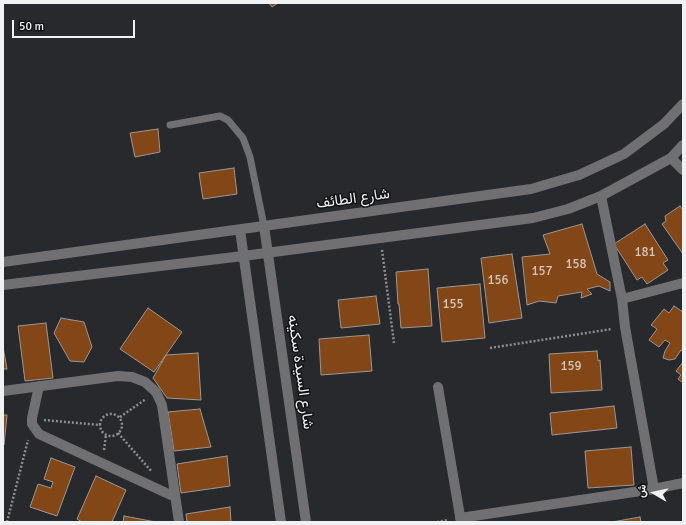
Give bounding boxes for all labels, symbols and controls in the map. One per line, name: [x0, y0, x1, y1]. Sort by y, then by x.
scale bar: [14, 12, 137, 38]
text: 50 m: [19, 19, 44, 34]
street label: شارع الطائف: [315, 185, 391, 213]
house number: 181: [634, 245, 656, 261]
house number: 158: [565, 257, 587, 273]
house number: 157: [531, 264, 553, 280]
house number: 156: [487, 273, 509, 289]
house number: 155: [442, 297, 464, 313]
street label: شارع السيدة سكينه: [283, 314, 317, 430]
house number: 159: [560, 359, 582, 375]
north arrow: [634, 473, 674, 513]
text: ش: [634, 483, 649, 499]

